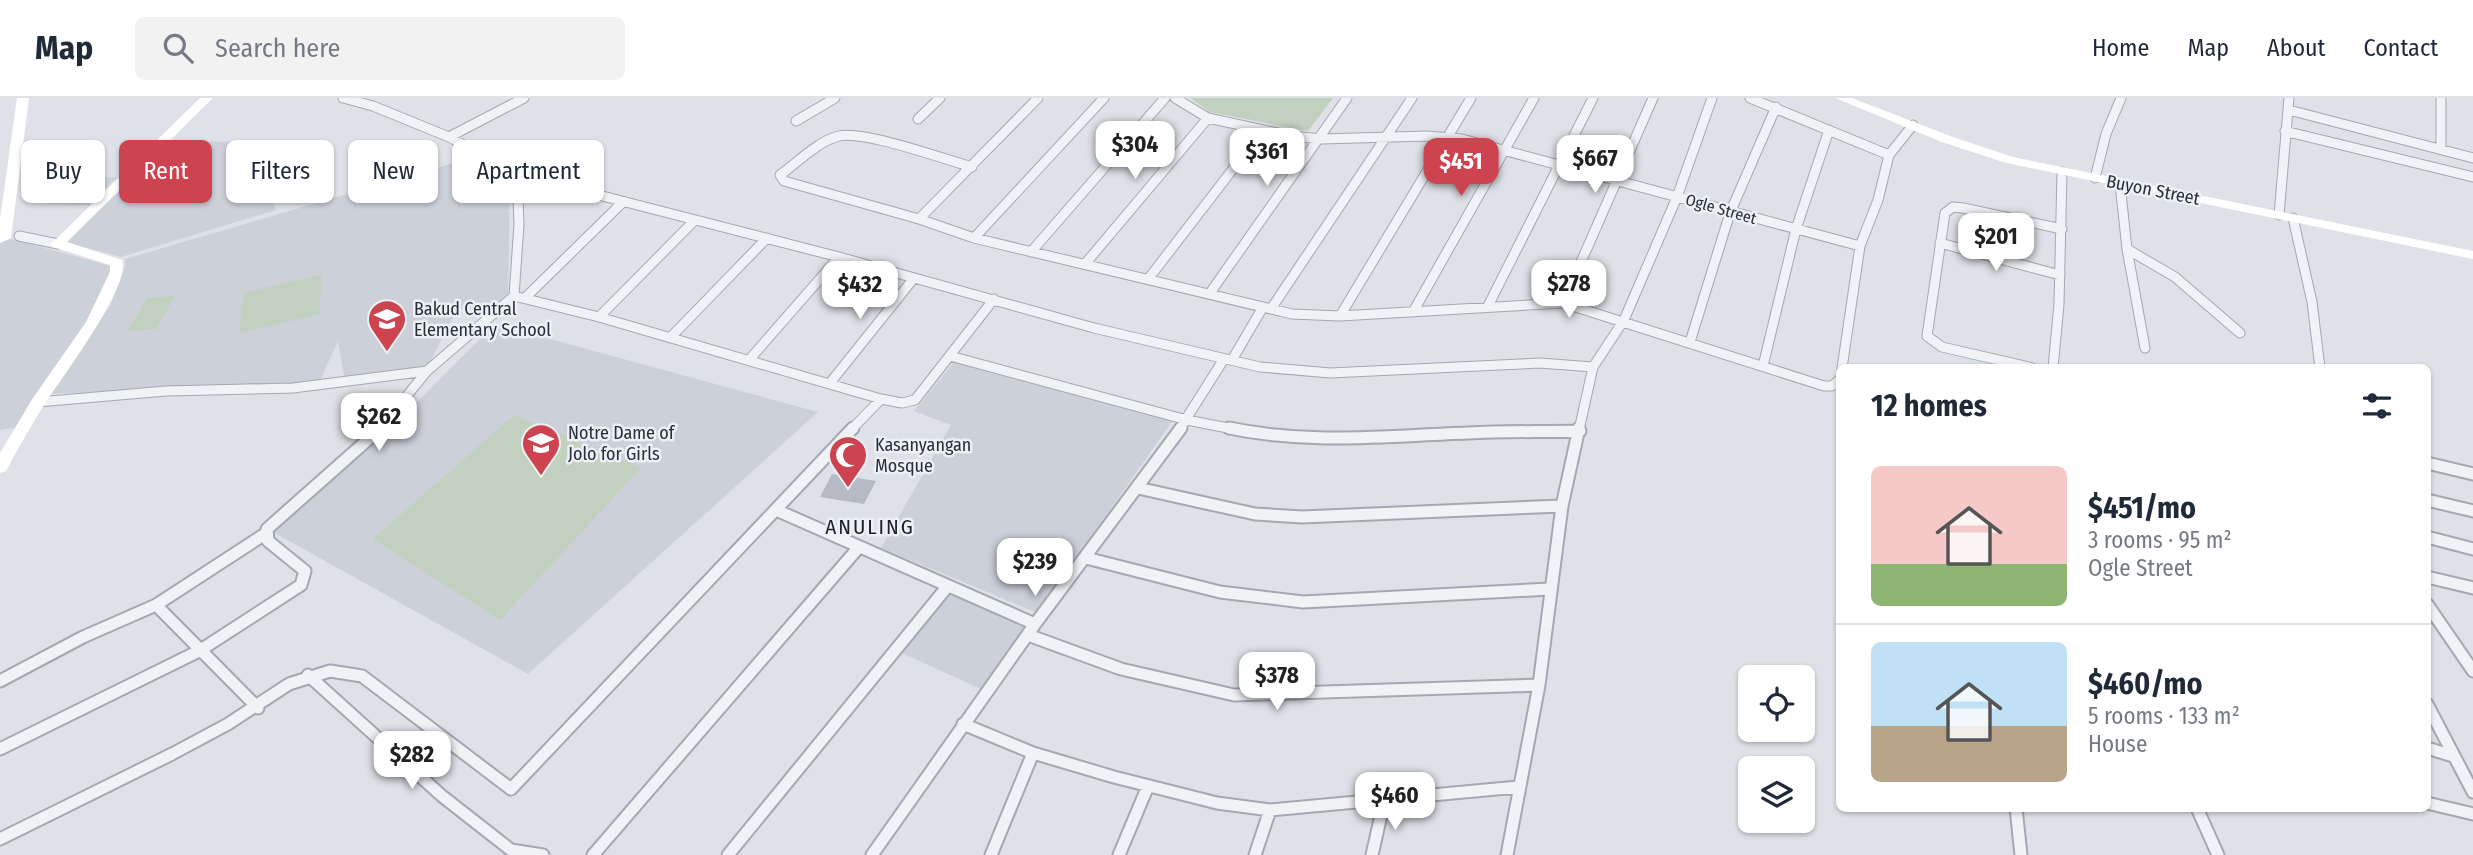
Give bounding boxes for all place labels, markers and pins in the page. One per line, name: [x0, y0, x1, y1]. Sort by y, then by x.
pin: $304: [1094, 122, 1176, 181]
pin: $361: [1226, 129, 1308, 188]
pin: $667: [1554, 136, 1636, 195]
pin: $451: [1420, 139, 1502, 198]
pin: $201: [1955, 214, 2037, 273]
pin: $278: [1528, 260, 1610, 320]
pin: $432: [819, 262, 901, 321]
school or university icon: Bakud Central Elementary School: [366, 298, 408, 353]
place label: Bakud Central Elementary School: [414, 298, 551, 341]
pin: $262: [338, 394, 420, 453]
school or university icon: Notre Dame of Jolo for Girls: [520, 422, 562, 477]
place label: Notre Dame of Jolo for Girls: [568, 422, 676, 465]
mosque icon: Kasanyangan Mosque: [827, 434, 869, 489]
place label: Kasanyangan Mosque: [875, 434, 971, 477]
pin: $239: [994, 538, 1076, 598]
pin: $378: [1236, 652, 1318, 712]
pin: $282: [371, 732, 453, 791]
pin: $460: [1354, 772, 1436, 832]

